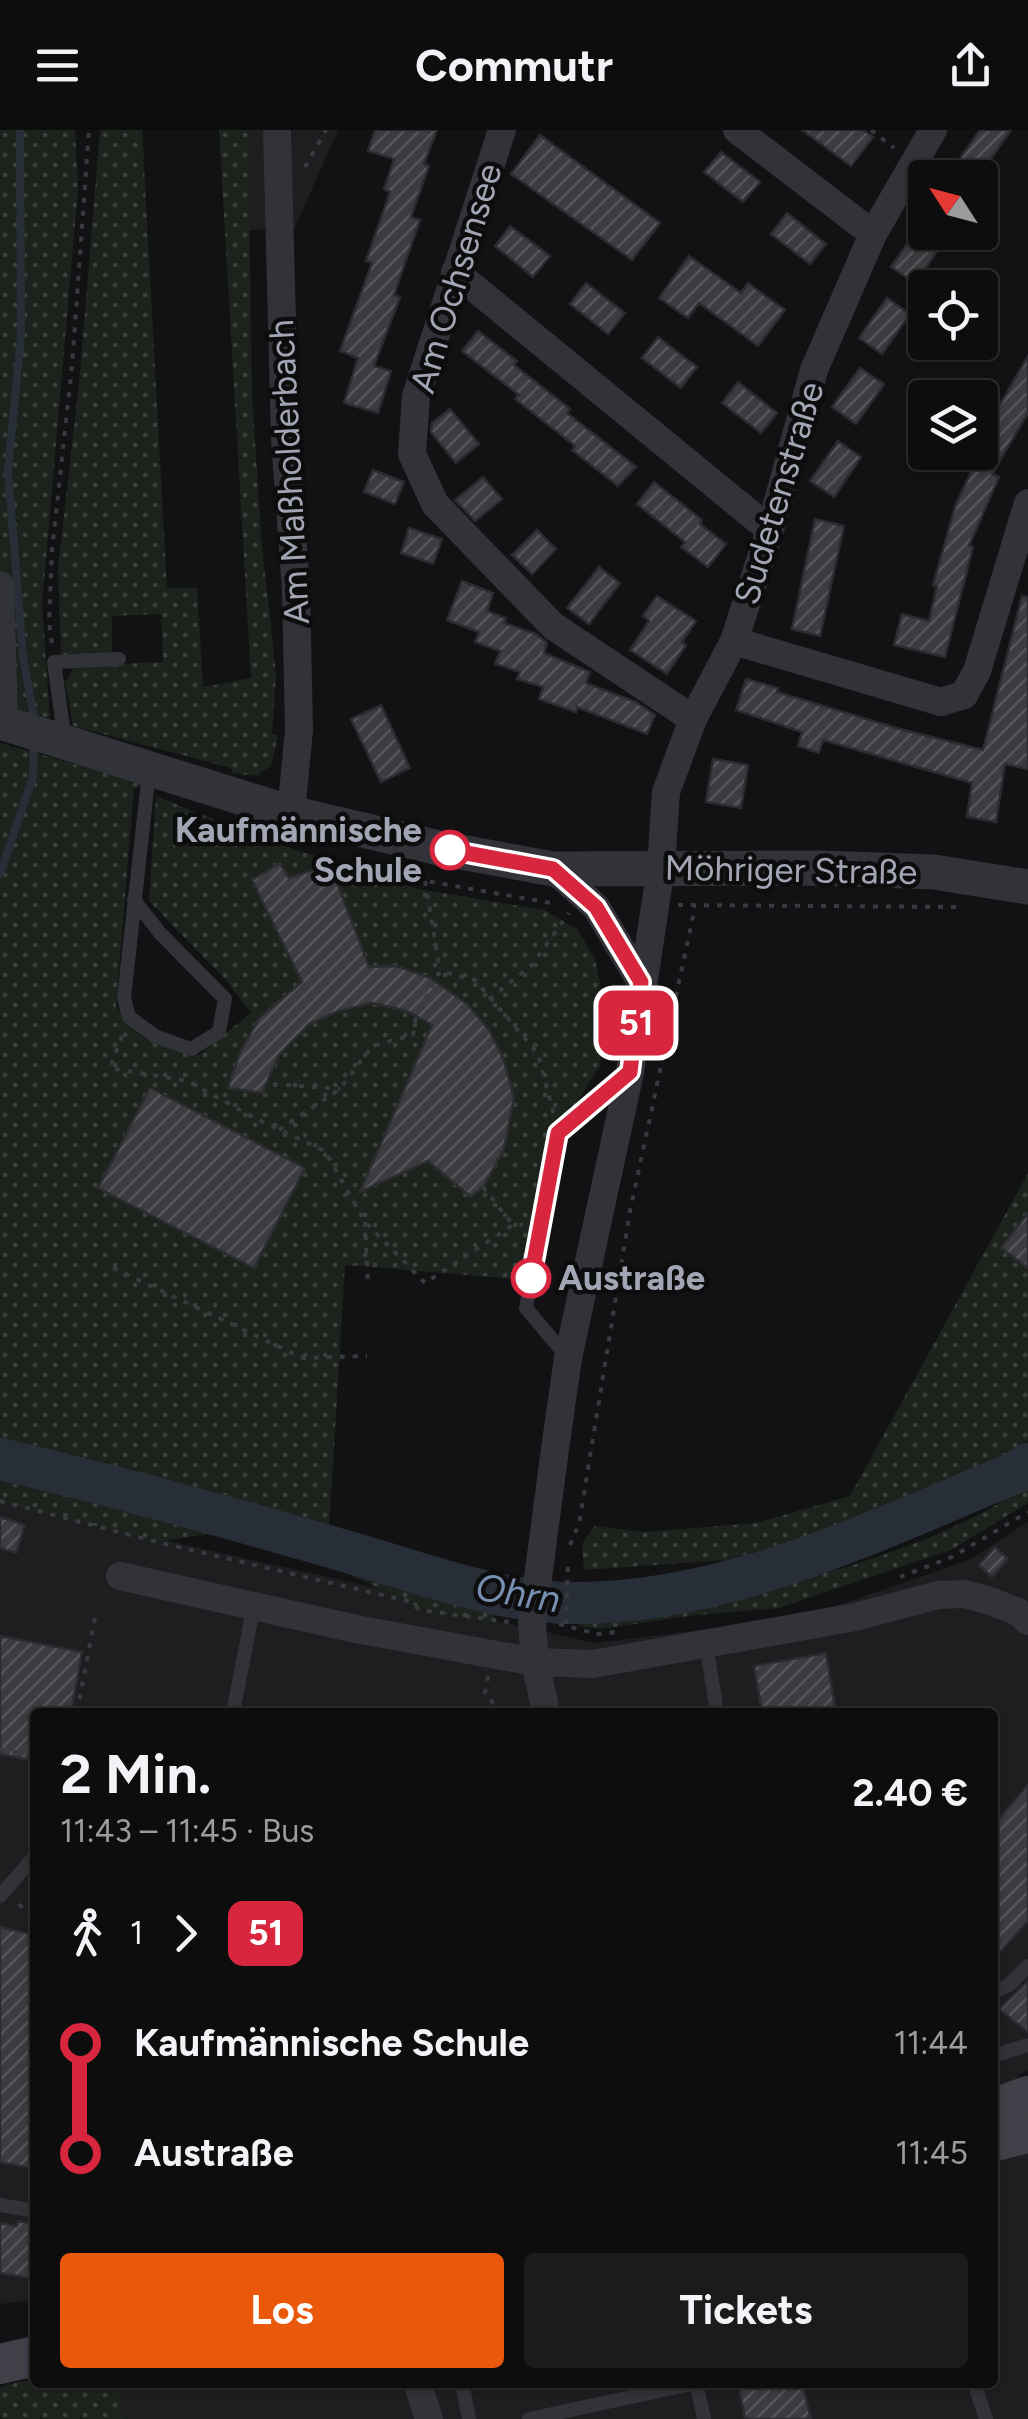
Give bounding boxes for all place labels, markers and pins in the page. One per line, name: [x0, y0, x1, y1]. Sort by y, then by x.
place label: Kaufmännische Schule: [175, 809, 422, 891]
marker: Kaufmännische Schule: [431, 831, 469, 869]
place label: Austraße: [558, 1257, 705, 1299]
marker: Austraße: [512, 1259, 550, 1297]

